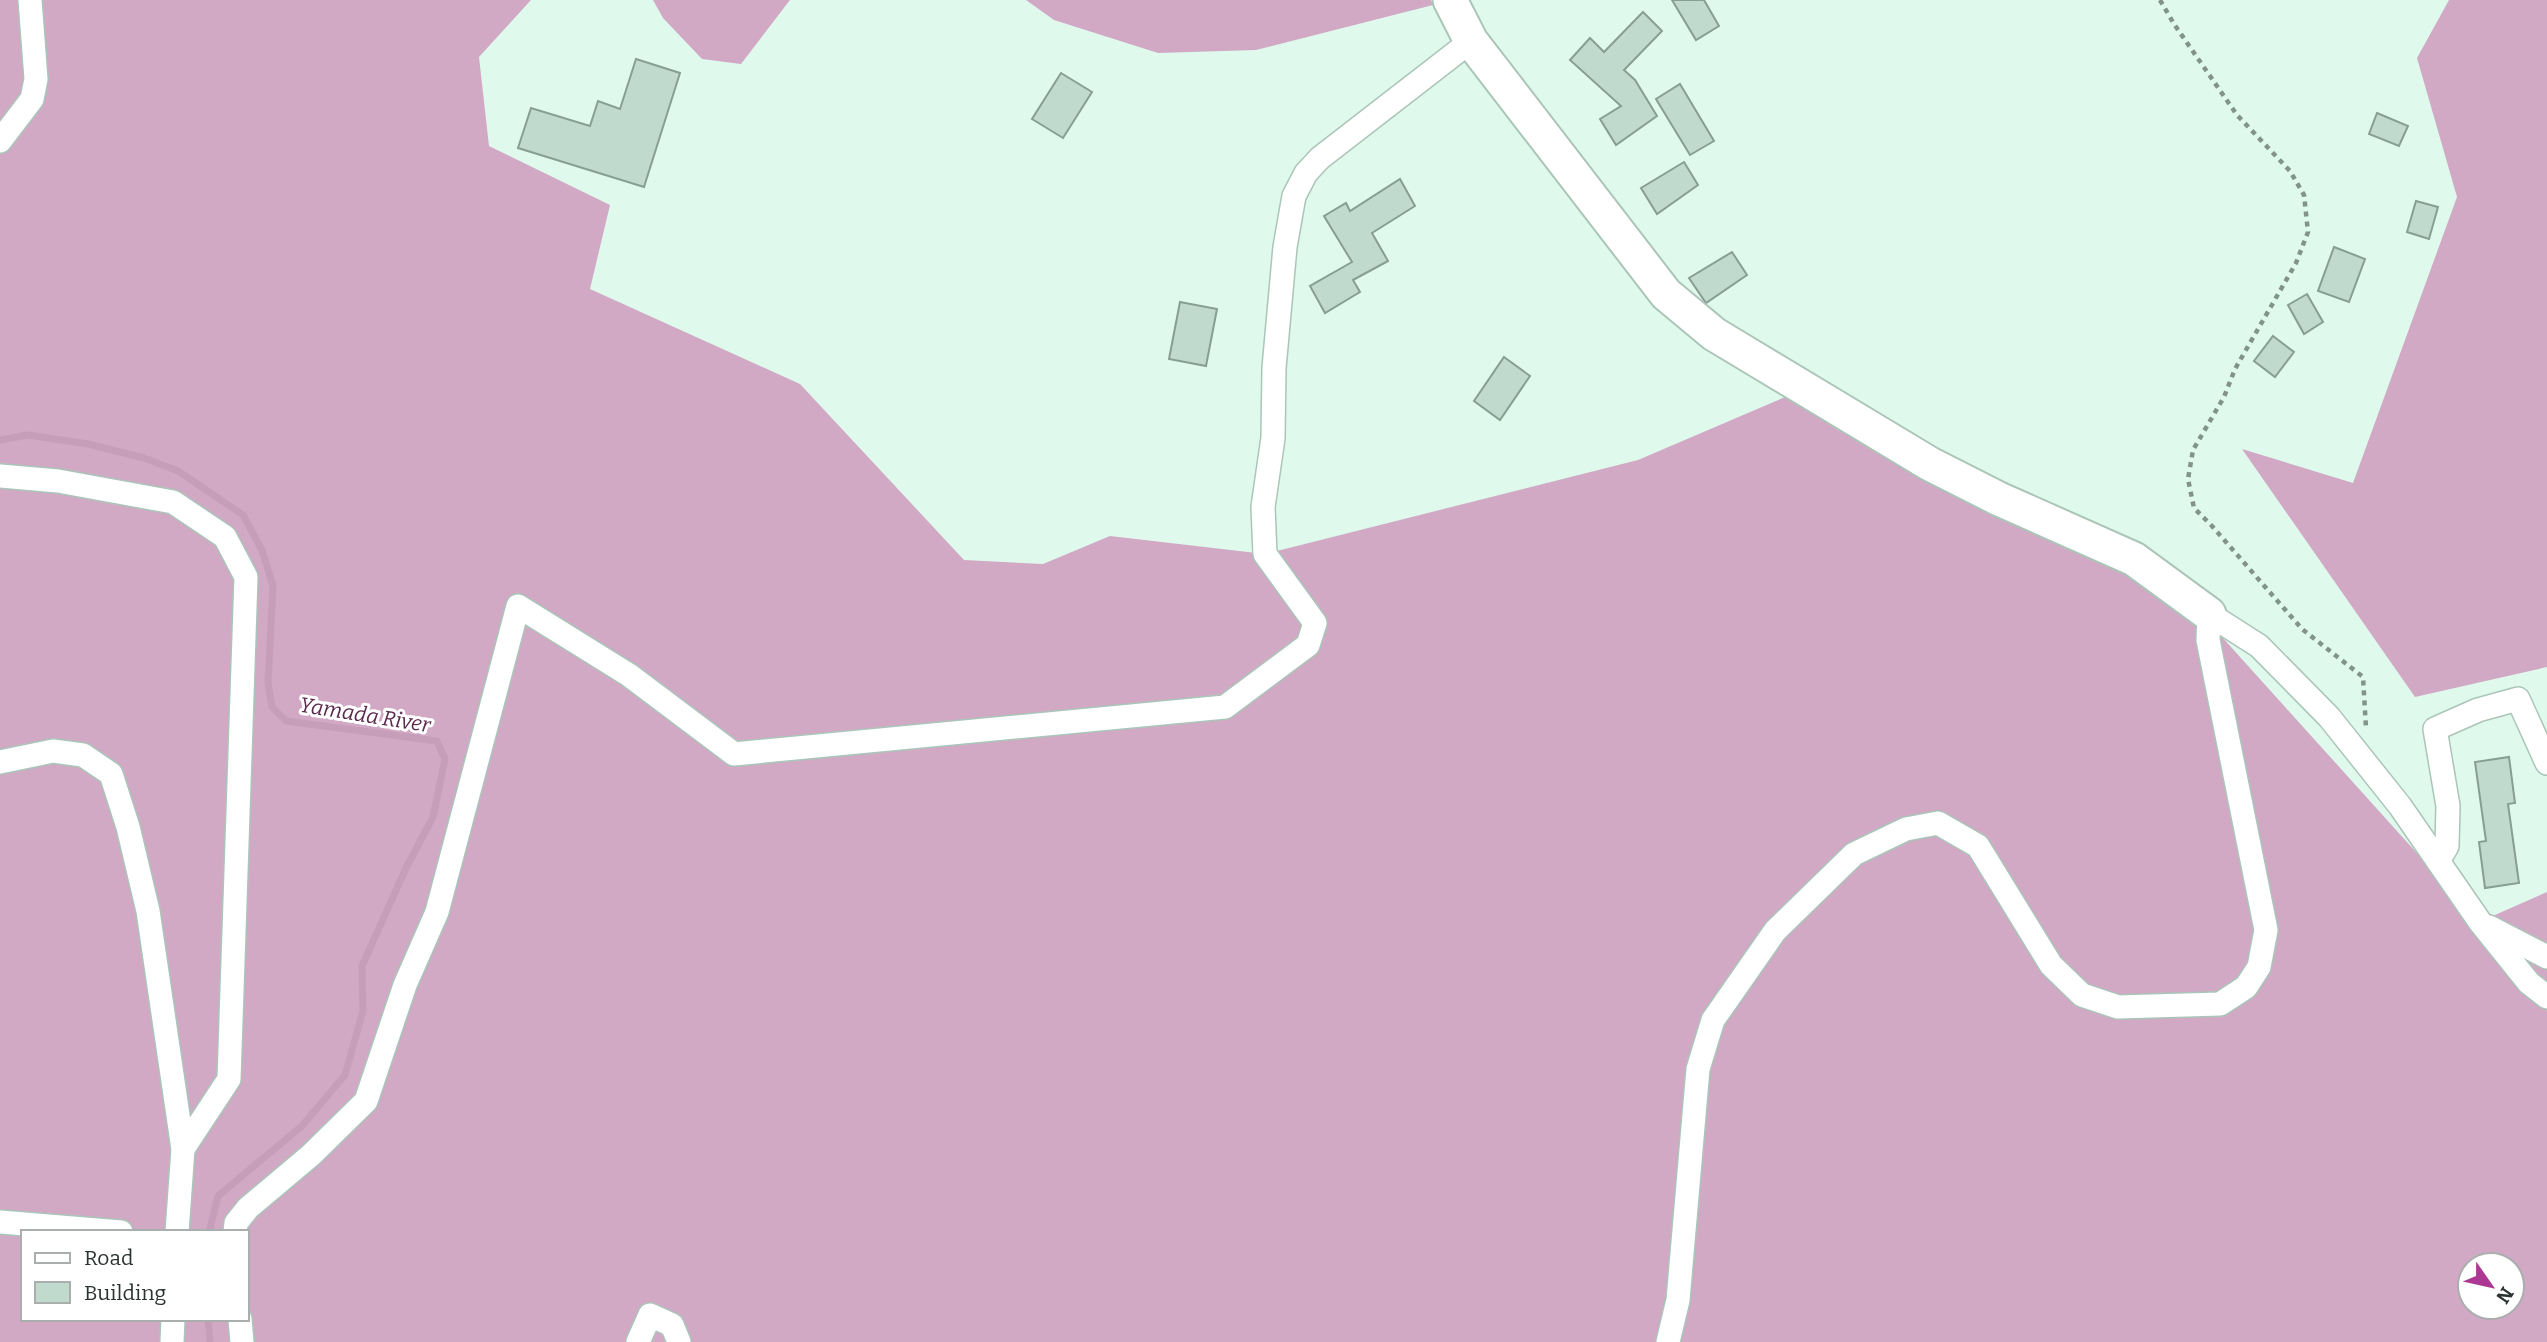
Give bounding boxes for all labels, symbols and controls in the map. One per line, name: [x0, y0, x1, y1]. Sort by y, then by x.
water label: Yamada River: [298, 692, 434, 738]
legend: [21, 1230, 248, 1321]
text: Road: [84, 1245, 133, 1271]
north arrow: [2456, 1251, 2526, 1321]
text: Building: [84, 1280, 167, 1306]
text: N: [2491, 1283, 2518, 1308]

